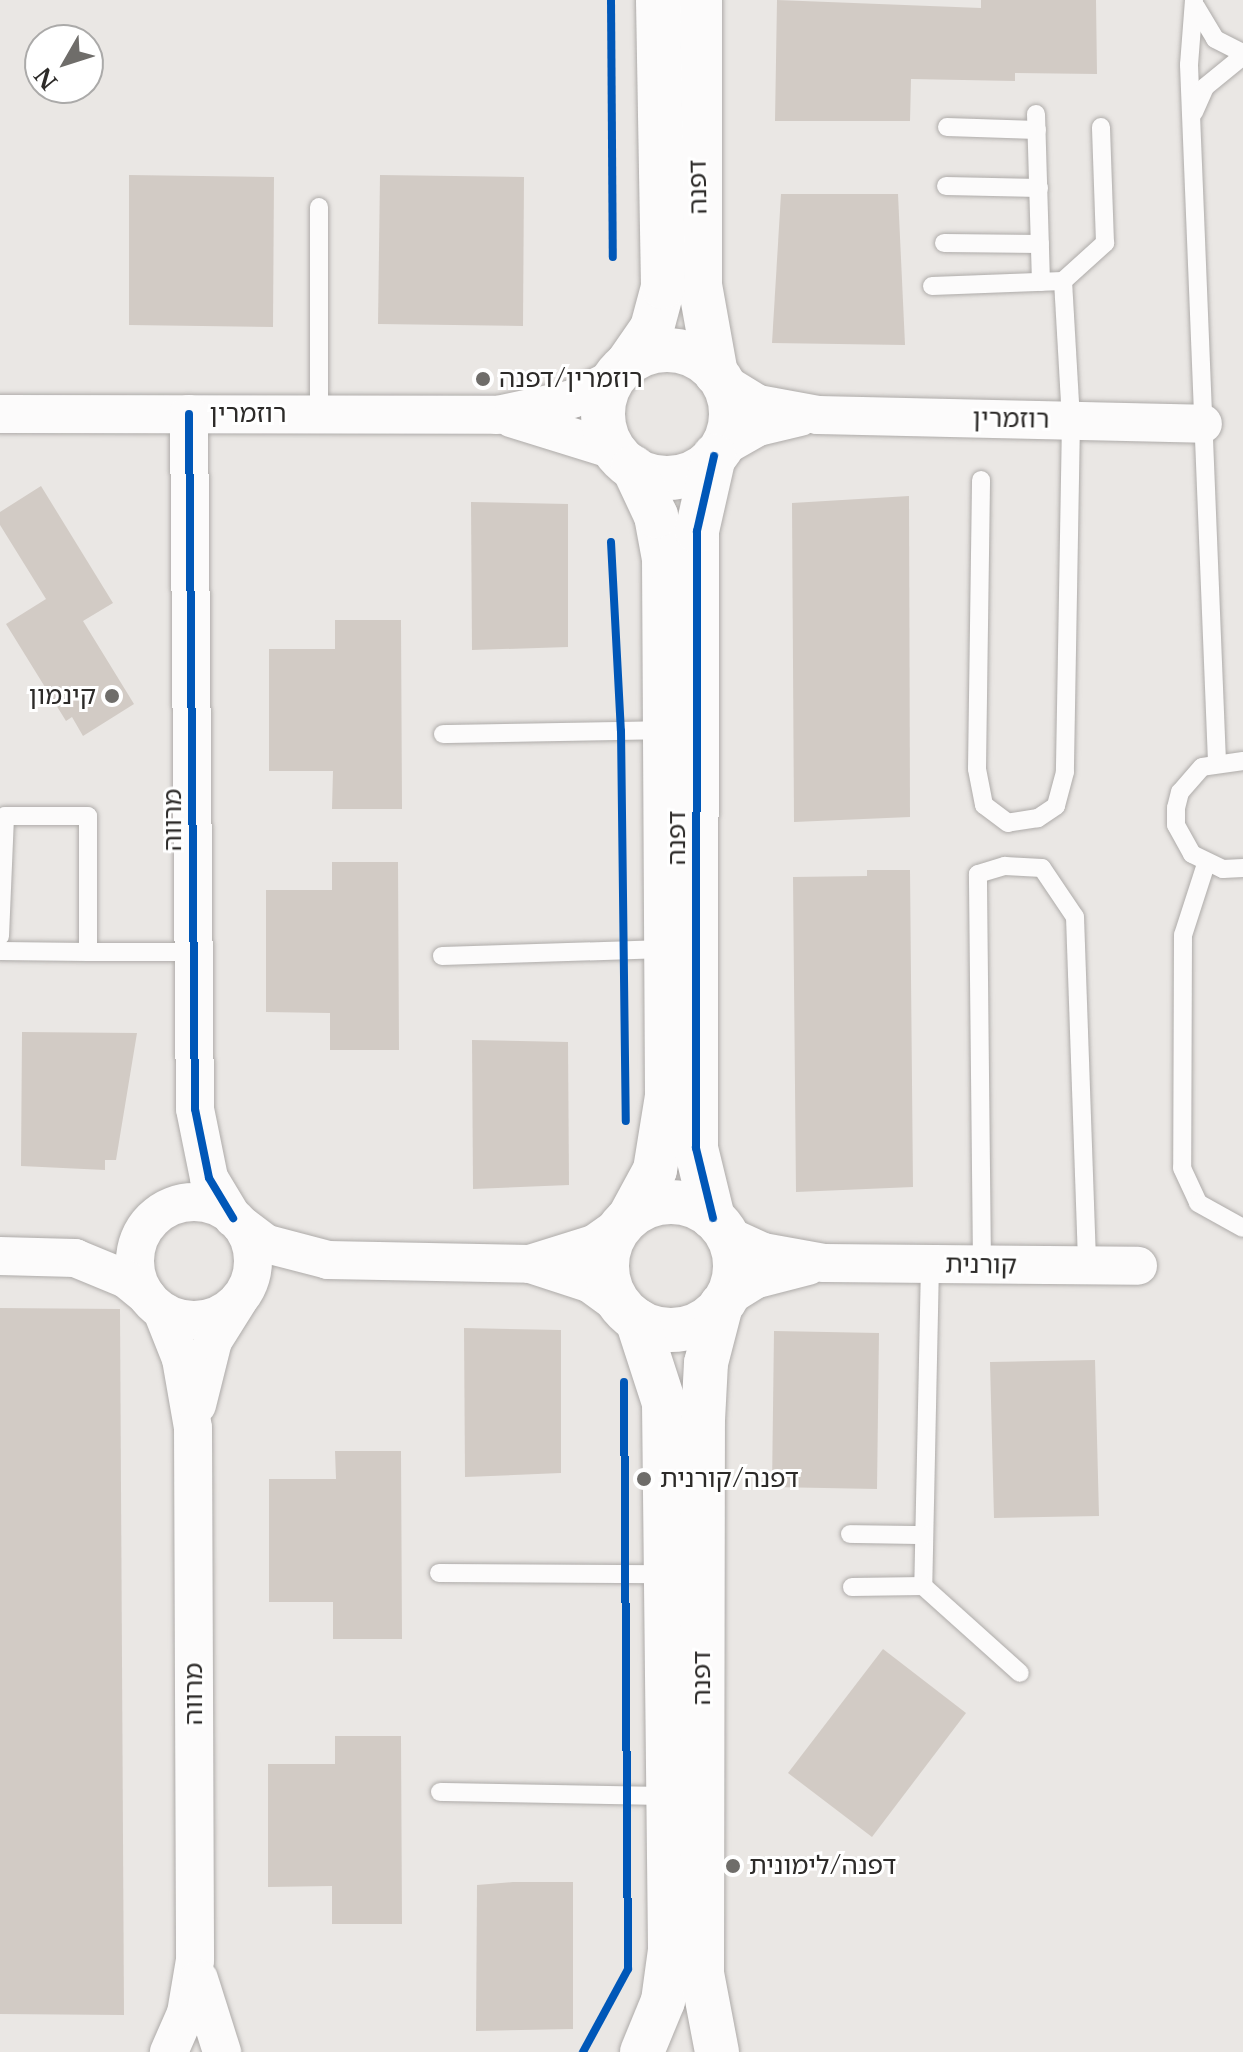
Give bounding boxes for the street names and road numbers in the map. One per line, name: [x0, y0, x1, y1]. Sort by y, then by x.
street label: דפנה: [682, 159, 714, 215]
street label: רוזמרין: [210, 398, 286, 430]
street label: רוזמרין: [972, 403, 1050, 435]
street label: מרווה: [157, 789, 189, 851]
street label: דפנה: [661, 811, 693, 865]
street label: קורנית: [945, 1249, 1017, 1281]
street label: דפנה: [686, 1651, 718, 1705]
street label: מרווה: [178, 1663, 210, 1725]

